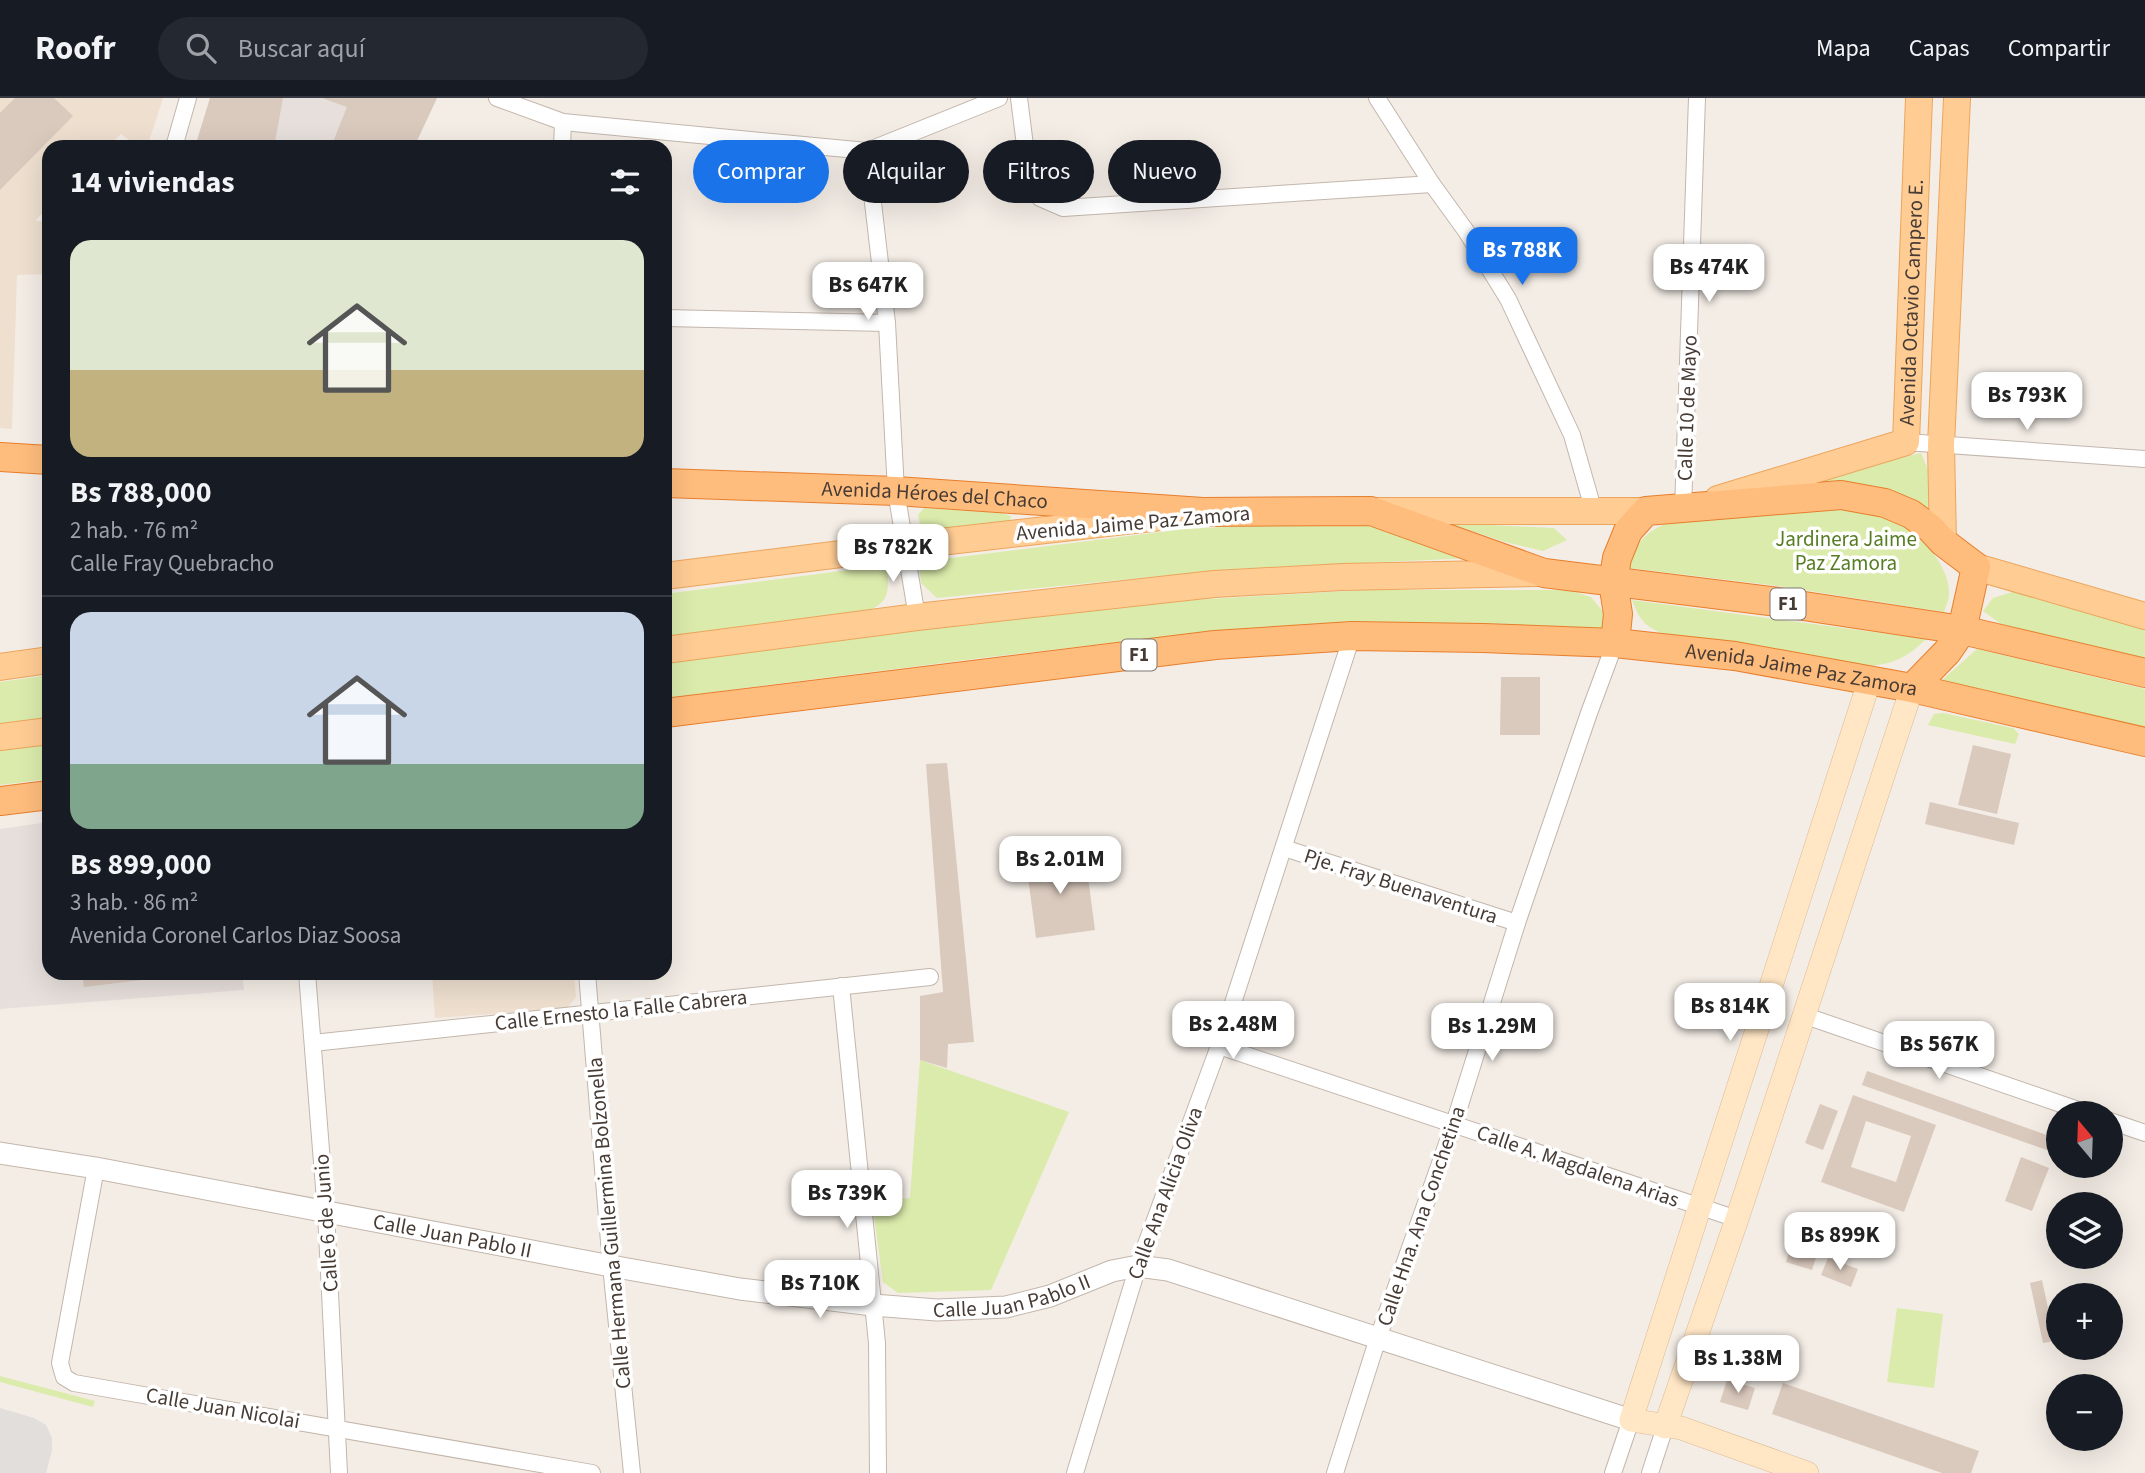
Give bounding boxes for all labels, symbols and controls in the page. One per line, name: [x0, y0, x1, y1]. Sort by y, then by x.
search box: [158, 17, 648, 80]
text: Roofr: [35, 25, 116, 72]
icon: search: [182, 29, 220, 67]
text: Buscar aquí: [238, 30, 365, 67]
text: Mapa: [1816, 31, 1871, 66]
text: Capas: [1909, 31, 1970, 66]
text: Compartir: [2008, 31, 2110, 66]
chip: Comprar: [693, 140, 829, 203]
chip: Alquilar: [843, 140, 969, 203]
chip: Filtros: [983, 140, 1094, 203]
chip: Nuevo: [1108, 140, 1221, 203]
text: 14 viviendas: [70, 161, 235, 204]
icon: filters: [606, 163, 644, 201]
street label: Avenida Octavio Campero E.: [1892, 179, 1931, 426]
pin: Bs 788K: [1457, 228, 1587, 287]
text: Bs 788K: [1482, 233, 1562, 266]
pin: Bs 474K: [1644, 244, 1774, 304]
text: Bs 474K: [1669, 250, 1749, 283]
pin: Bs 647K: [803, 262, 933, 322]
text: Bs 647K: [828, 268, 908, 301]
icon: home: [294, 285, 420, 411]
street label: Calle 10 de Mayo: [1669, 334, 1705, 482]
pin: Bs 793K: [1962, 372, 2092, 432]
text: Bs 793K: [1987, 378, 2067, 411]
text: Bs 788,000: [70, 471, 211, 514]
street label: Avenida Héroes del Chaco: [821, 473, 1049, 516]
street label: Avenida Jaime Paz Zamora: [1015, 498, 1251, 548]
text: 2 hab. · 76 m²: [70, 514, 198, 547]
pin: Bs 782K: [828, 524, 958, 584]
park label: Jardinera Jaime Paz Zamora: [1775, 524, 1917, 578]
text: Bs 782K: [853, 530, 933, 563]
text: Calle Fray Quebracho: [70, 547, 274, 580]
road number: F1: [1770, 589, 1806, 620]
street label: Avenida Jaime Paz Zamora: [1684, 636, 1920, 704]
road number: F1: [1122, 640, 1156, 670]
icon: home: [294, 657, 420, 783]
pin: Bs 2.01M: [988, 836, 1132, 896]
street label: Pje. Fray Buenaventura: [1300, 841, 1502, 931]
text: Bs 2.01M: [1015, 842, 1105, 875]
text: Bs 899,000: [70, 843, 211, 886]
text: 3 hab. · 86 m²: [70, 886, 198, 919]
text: Avenida Coronel Carlos Diaz Soosa: [70, 919, 401, 952]
street label: Calle Ernesto la Falle Cabrera: [493, 982, 749, 1038]
pin: Bs 814K: [1665, 984, 1795, 1043]
text: Bs 814K: [1690, 989, 1770, 1022]
pin: Bs 2.48M: [1161, 1002, 1305, 1061]
pin: Bs 1.29M: [1420, 1004, 1564, 1063]
text: Bs 2.48M: [1188, 1007, 1278, 1040]
text: Bs 1.29M: [1447, 1009, 1537, 1042]
pin: Bs 567K: [1874, 1021, 2004, 1081]
text: Bs 567K: [1899, 1027, 1979, 1060]
street label: Calle Hermana Guillermina Bolzonella: [580, 1056, 638, 1390]
north arrow: [2046, 1101, 2123, 1178]
map controls: [2046, 1101, 2123, 1451]
street label: Calle Hna. Ana Conchetina: [1369, 1102, 1473, 1330]
street label: Calle Ana Alicia Oliva: [1120, 1103, 1210, 1283]
street label: Calle A. Magdalena Arias: [1473, 1117, 1683, 1215]
street label: Calle 6 de Junio: [306, 1153, 346, 1293]
pin: Bs 739K: [782, 1170, 912, 1230]
text: Bs 739K: [807, 1176, 887, 1209]
button: layers: [2046, 1192, 2123, 1269]
street label: Calle Juan Pablo II: [371, 1206, 534, 1266]
pin: Bs 899K: [1775, 1212, 1905, 1272]
text: Bs 899K: [1800, 1218, 1880, 1251]
pin: Bs 710K: [755, 1260, 885, 1320]
text: Bs 710K: [780, 1266, 860, 1299]
street label: Calle Juan Pablo II: [932, 1266, 1095, 1325]
button: +: [2046, 1283, 2123, 1360]
pin: Bs 1.38M: [1666, 1336, 1810, 1395]
text: Bs 1.38M: [1693, 1341, 1783, 1374]
button: −: [2046, 1374, 2123, 1451]
street label: Calle Juan Nicolai: [144, 1380, 302, 1436]

